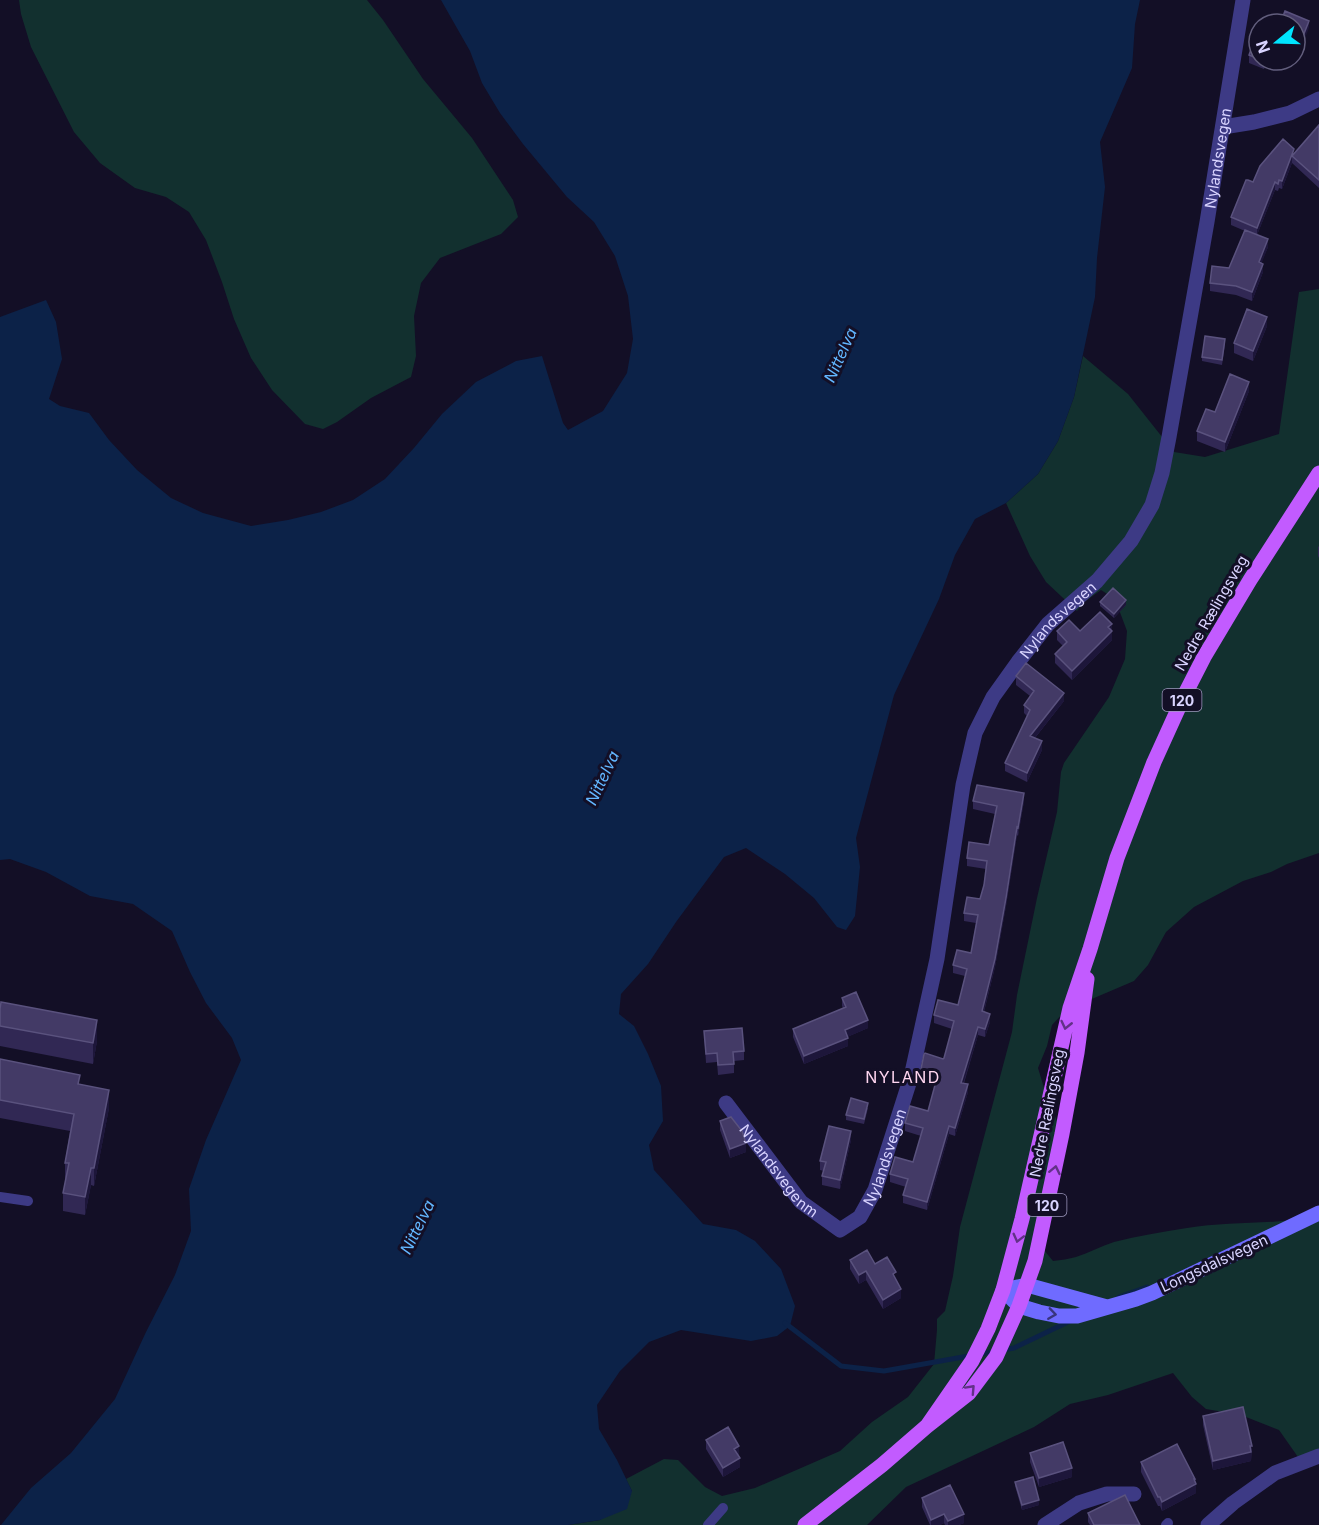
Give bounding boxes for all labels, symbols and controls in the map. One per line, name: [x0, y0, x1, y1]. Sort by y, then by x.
north arrow: [1247, 12, 1307, 72]
text: N: [1251, 38, 1274, 56]
street label: Nylandsvegen: [1200, 106, 1235, 210]
water label: Nittelva: [819, 324, 861, 385]
street label: Nedre Rælingsveg: [1170, 552, 1252, 674]
street label: Nylandsvegen: [1015, 577, 1100, 662]
road number: 120: [1162, 689, 1202, 711]
water label: Nittelva: [581, 748, 623, 808]
one-way arrow: [1061, 1019, 1074, 1029]
street label: Nedre Rælingsveg: [1025, 1047, 1069, 1179]
district label: NYLAND: [865, 1067, 941, 1087]
street label: Nylandsvegen: [859, 1106, 910, 1209]
street label: Nylandsvegenm: [736, 1120, 822, 1221]
one-way arrow: [1047, 1165, 1060, 1175]
road number: 120: [1028, 1194, 1066, 1216]
water label: Nittelva: [395, 1197, 439, 1257]
street label: Longsdalsvegen: [1157, 1230, 1271, 1296]
one-way arrow: [1012, 1233, 1025, 1243]
one-way arrow: [1047, 1308, 1056, 1320]
one-way arrow: [964, 1385, 975, 1396]

